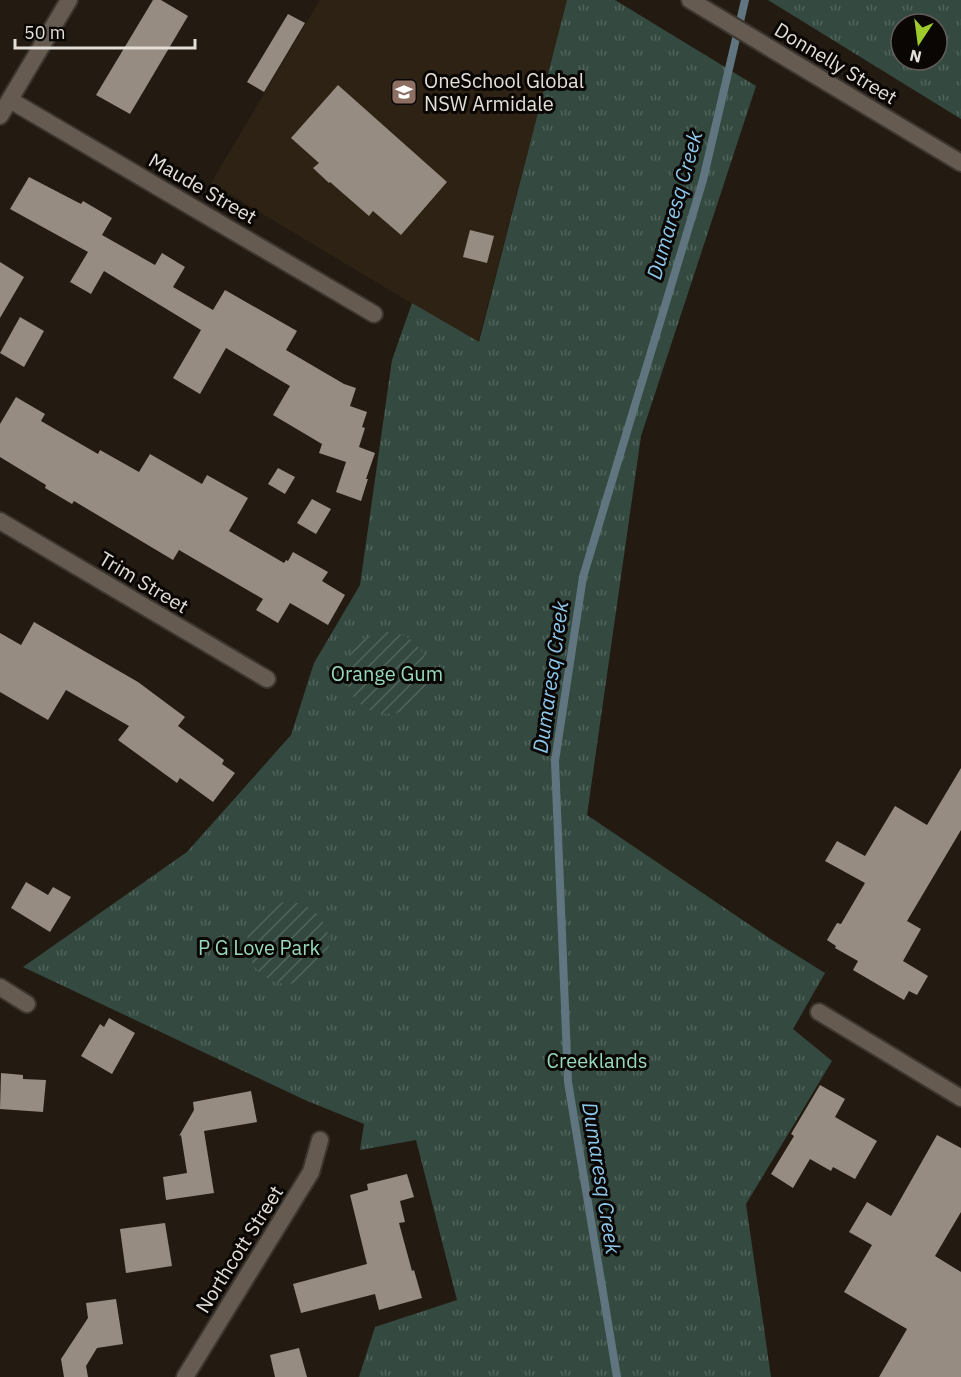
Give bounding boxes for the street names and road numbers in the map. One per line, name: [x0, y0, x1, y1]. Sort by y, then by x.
street label: Donnelly Street: [770, 16, 902, 110]
street label: Maude Street: [144, 146, 262, 230]
street label: Trim Street: [94, 545, 194, 619]
street label: Northcott Street: [189, 1180, 289, 1318]

